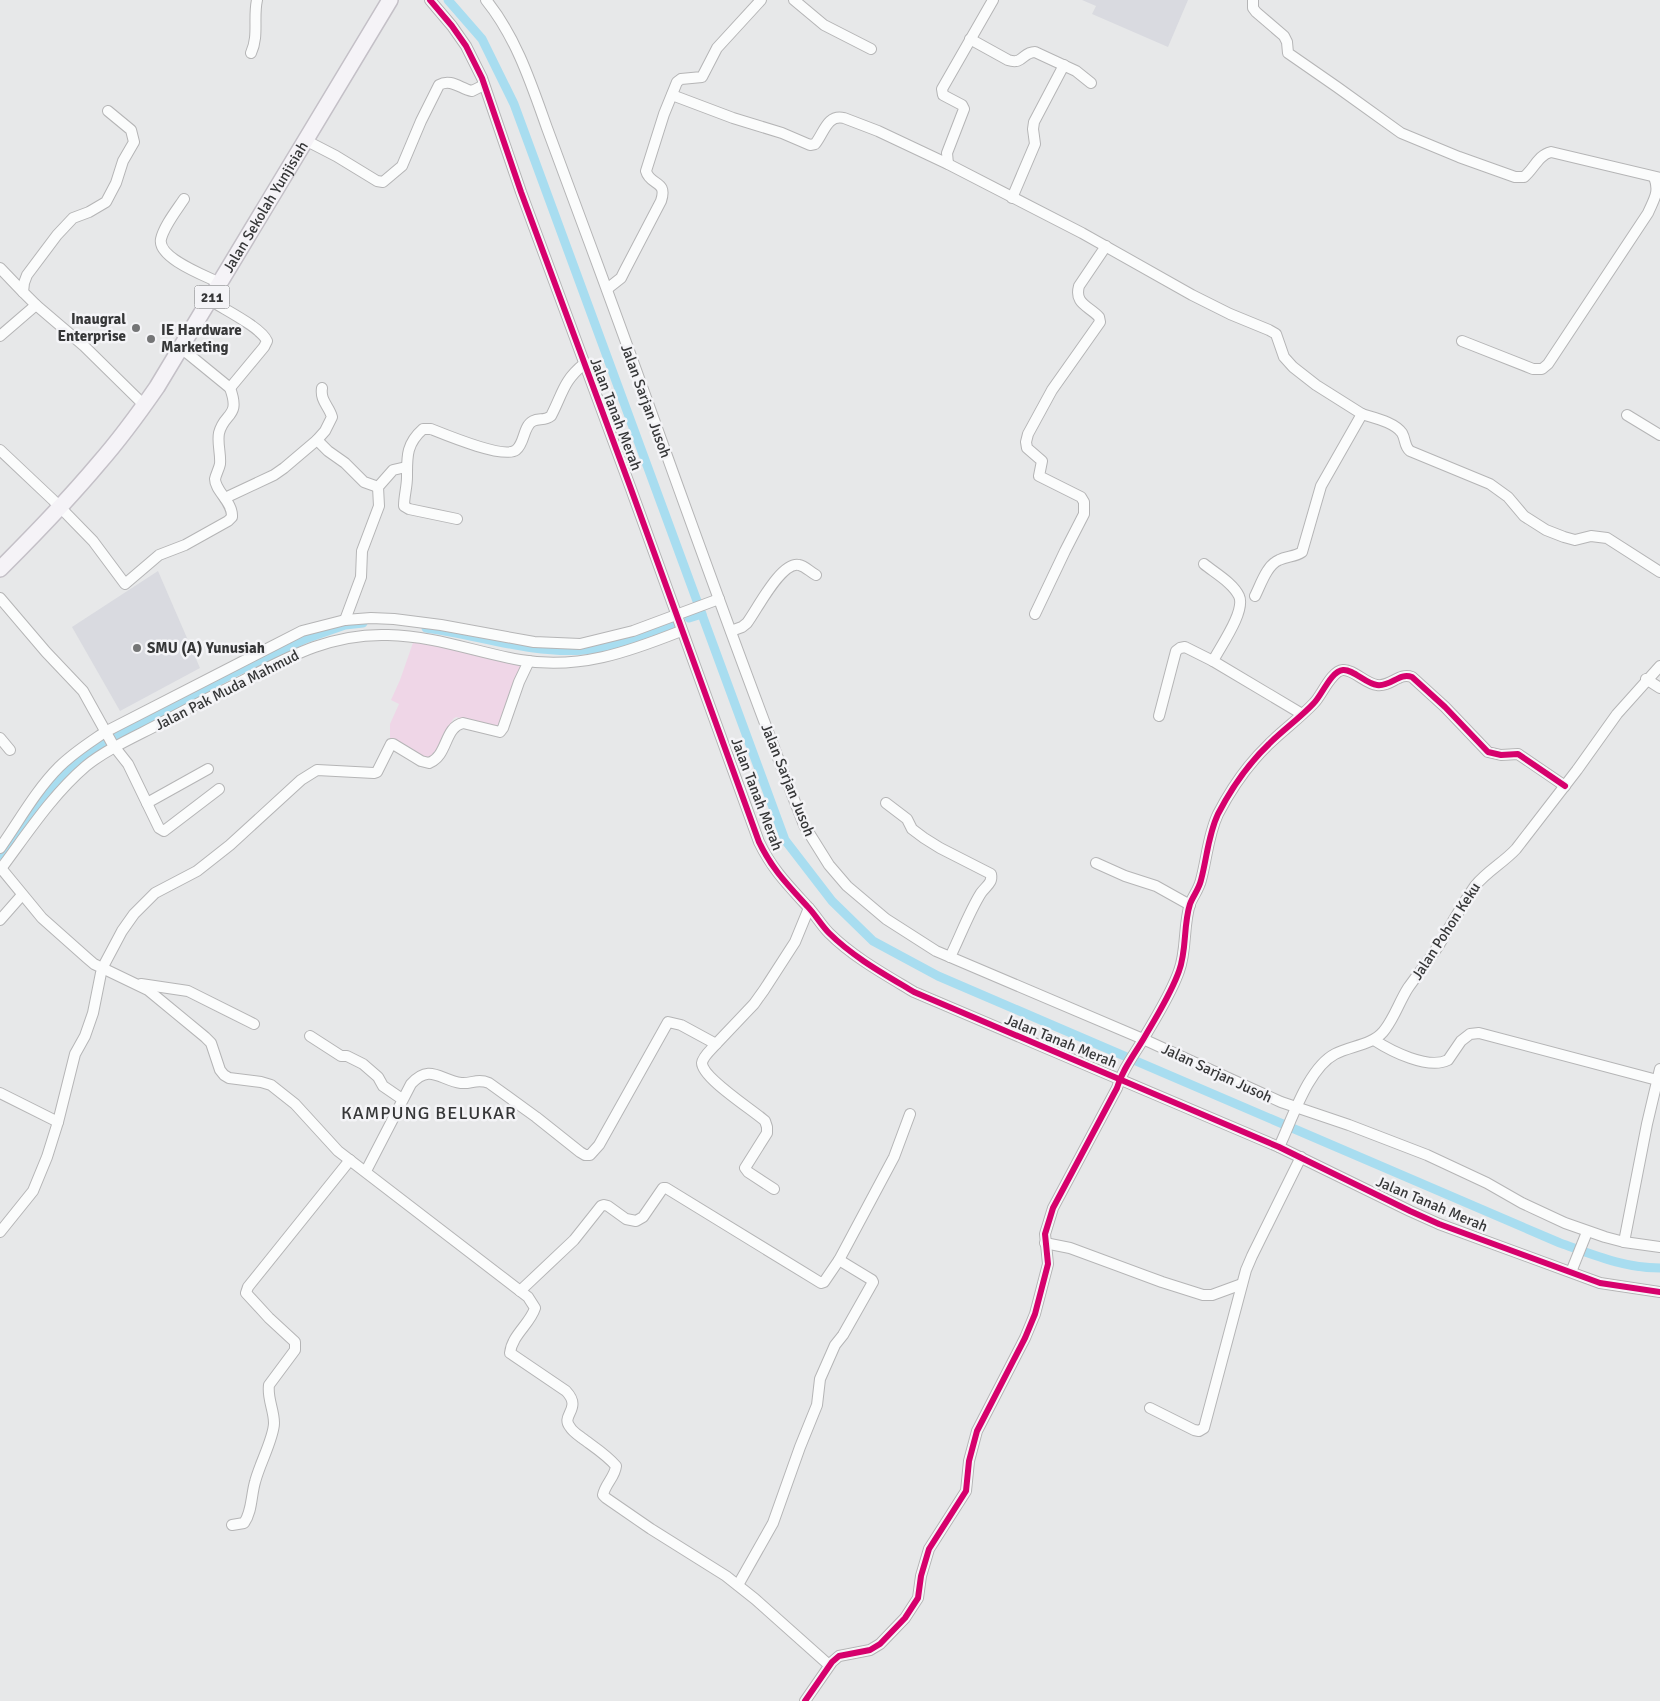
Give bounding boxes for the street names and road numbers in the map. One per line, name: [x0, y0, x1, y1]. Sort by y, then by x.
street label: Jalan Sekolah Yunjisiah: [219, 138, 312, 276]
road number: 211: [194, 286, 230, 308]
street label: Jalan Sarjan Jusoh: [617, 342, 675, 460]
street label: Jalan Tanah Merah: [586, 355, 646, 473]
street label: Jalan Pak Muda Mahmud: [152, 646, 302, 734]
street label: Jalan Sarjan Jusoh: [757, 721, 819, 839]
street label: Jalan Tanah Merah: [727, 735, 787, 853]
street label: Jalan Pohon Keku: [1408, 879, 1484, 983]
street label: Jalan Tanah Merah: [1002, 1010, 1120, 1072]
street label: Jalan Sarjan Jusoh: [1159, 1040, 1275, 1106]
street label: Jalan Tanah Merah: [1374, 1172, 1490, 1236]

